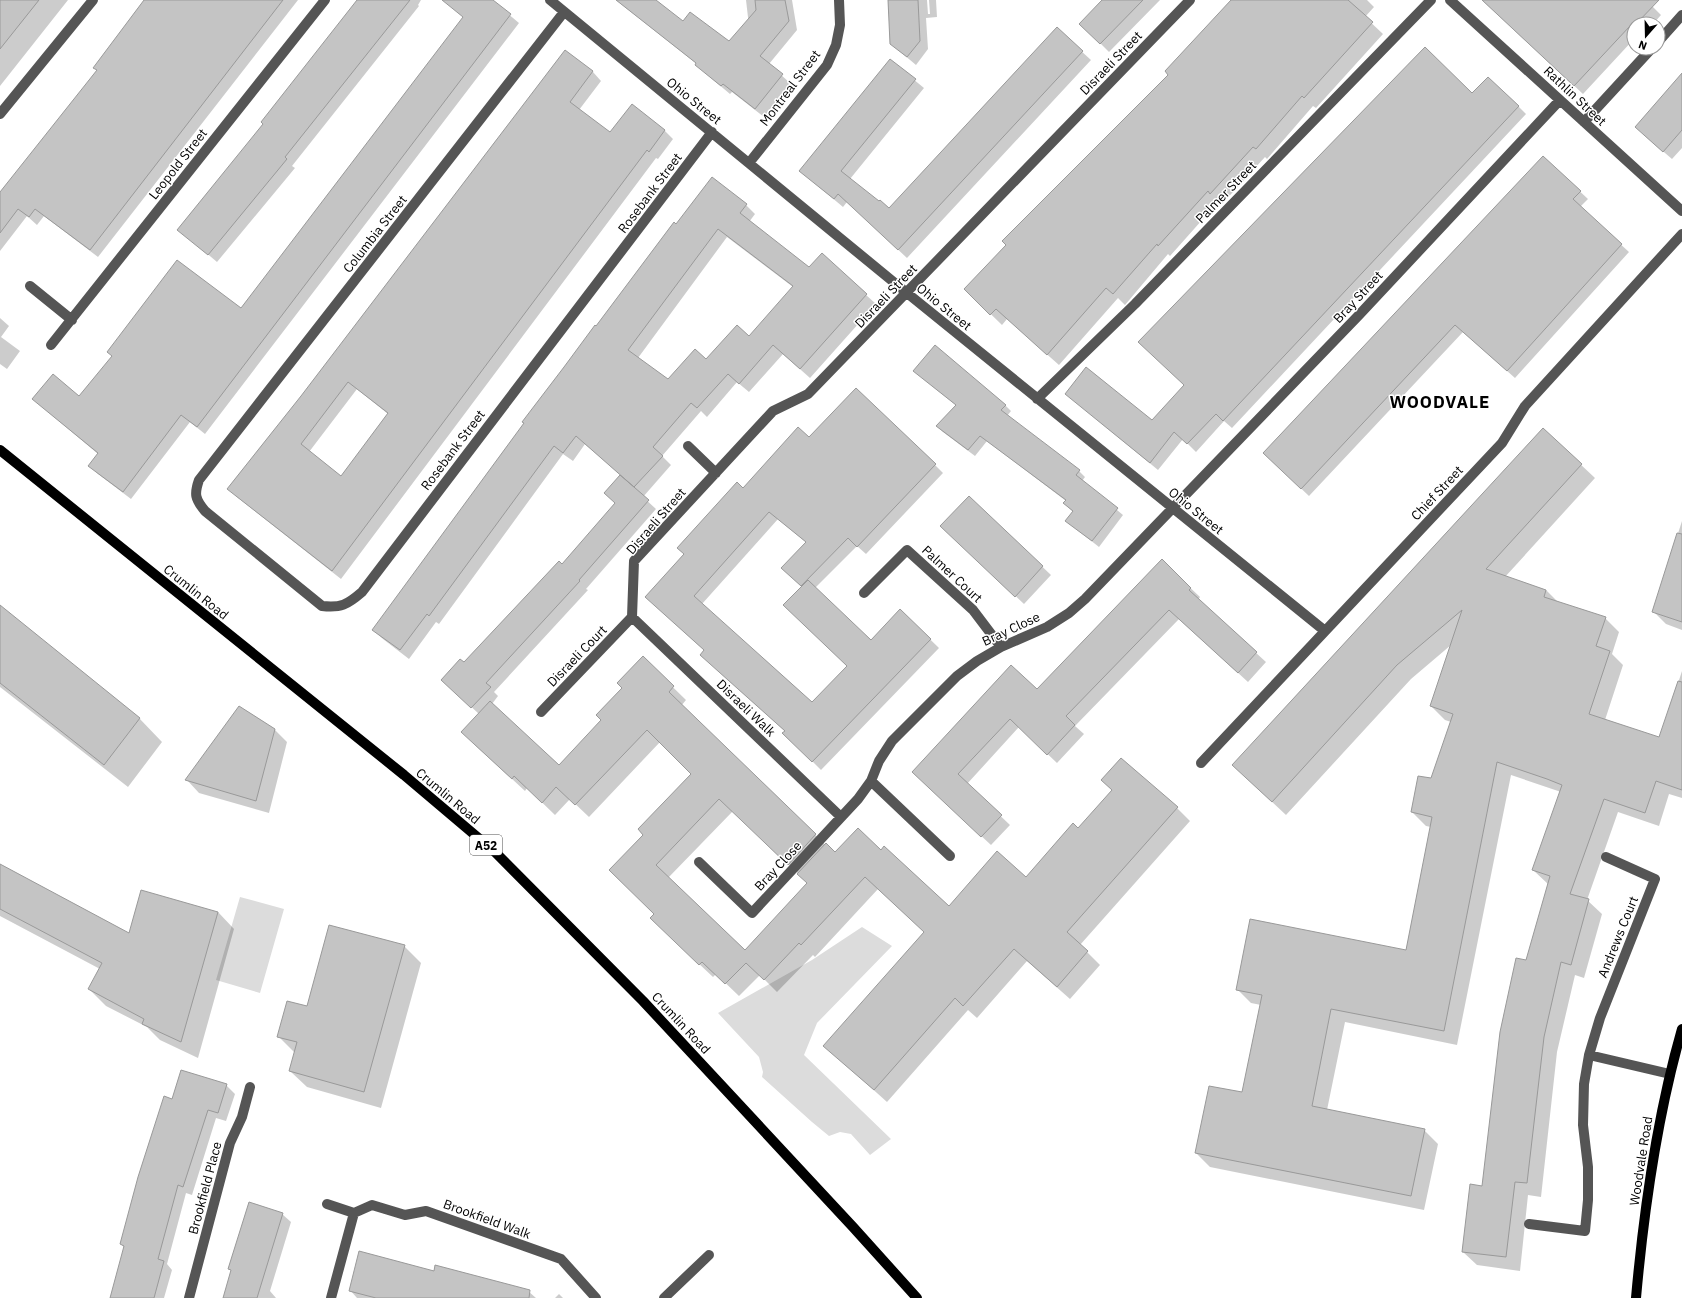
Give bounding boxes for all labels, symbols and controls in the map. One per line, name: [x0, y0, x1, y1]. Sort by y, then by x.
north arrow: [1626, 16, 1666, 56]
street label: Disraeli Street: [1076, 27, 1146, 99]
text: N: [1636, 37, 1649, 53]
street label: Montreal Street: [756, 47, 824, 129]
street label: Rathlin Street: [1540, 63, 1610, 129]
street label: Ohio Street: [663, 74, 725, 128]
street label: Leopold Street: [145, 125, 211, 203]
street label: Rosebank Street: [614, 149, 686, 237]
street label: Palmer Street: [1192, 157, 1260, 227]
street label: Columbia Street: [339, 192, 411, 276]
street label: Disraeli Street: [851, 260, 921, 332]
street label: Bray Street: [1330, 267, 1386, 327]
street label: Ohio Street: [913, 280, 975, 334]
district label: WOODVALE: [1390, 391, 1490, 413]
street label: Rosebank Street: [417, 406, 489, 494]
street label: Chief Street: [1407, 462, 1467, 524]
street label: Disraeli Street: [622, 484, 690, 558]
street label: Ohio Street: [1165, 484, 1227, 538]
street label: Palmer Court: [918, 542, 986, 606]
street label: Crumlin Road: [160, 561, 232, 623]
street label: Bray Close: [979, 608, 1043, 650]
street label: Disraeli Court: [543, 622, 611, 690]
street label: Disraeli Walk: [713, 676, 779, 741]
street label: Crumlin Road: [412, 764, 484, 828]
road number: A52: [470, 835, 502, 855]
street label: Bray Close: [751, 838, 805, 894]
street label: Andrews Court: [1594, 894, 1642, 980]
street label: Crumlin Road: [648, 988, 714, 1058]
street label: Woodvale Road: [1626, 1115, 1656, 1207]
street label: Brookfield Place: [184, 1140, 226, 1236]
street label: Brookfield Walk: [441, 1195, 533, 1243]

